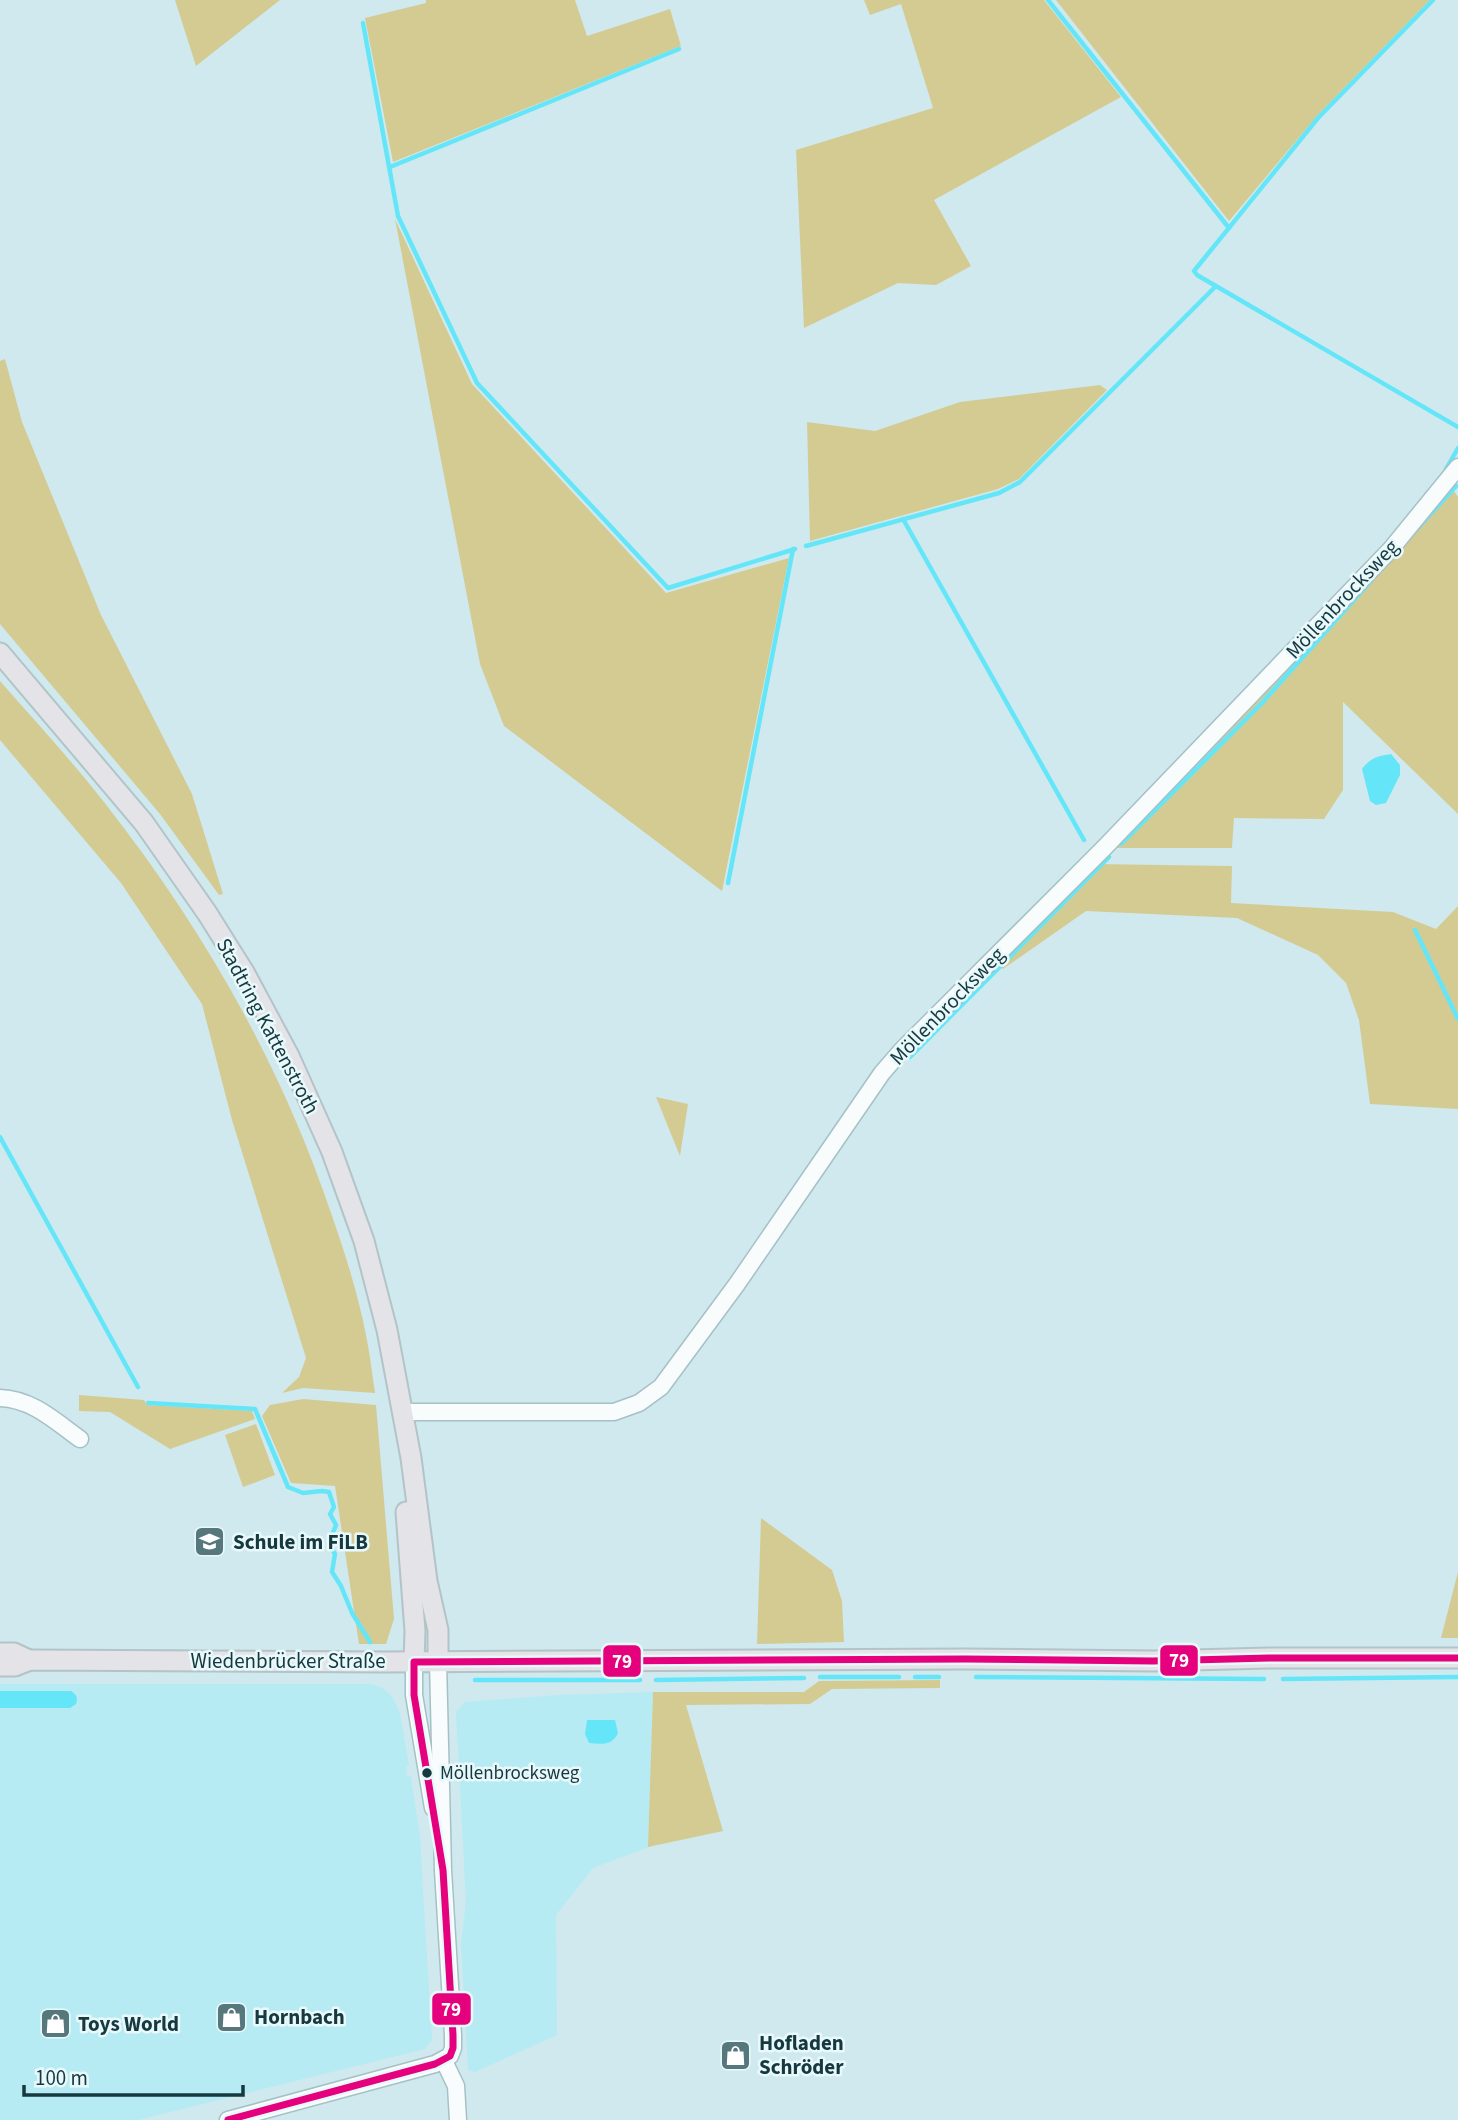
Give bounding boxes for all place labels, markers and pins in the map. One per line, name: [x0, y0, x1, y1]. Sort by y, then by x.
school or university icon: Schule im FiLB: [193, 1525, 227, 1559]
place label: Schule im FiLB: [233, 1527, 368, 1557]
place label: Möllenbrocksweg: [440, 1760, 580, 1787]
marker: Möllenbrocksweg: [420, 1766, 434, 1780]
shop icon: Hornbach: [214, 2000, 248, 2034]
place label: Hornbach: [254, 2002, 345, 2032]
shop icon: Toys World: [38, 2007, 72, 2041]
place label: Toys World: [78, 2009, 179, 2039]
place label: Hofladen Schröder: [759, 2028, 844, 2082]
shop icon: Hofladen Schröder: [719, 2038, 753, 2072]

